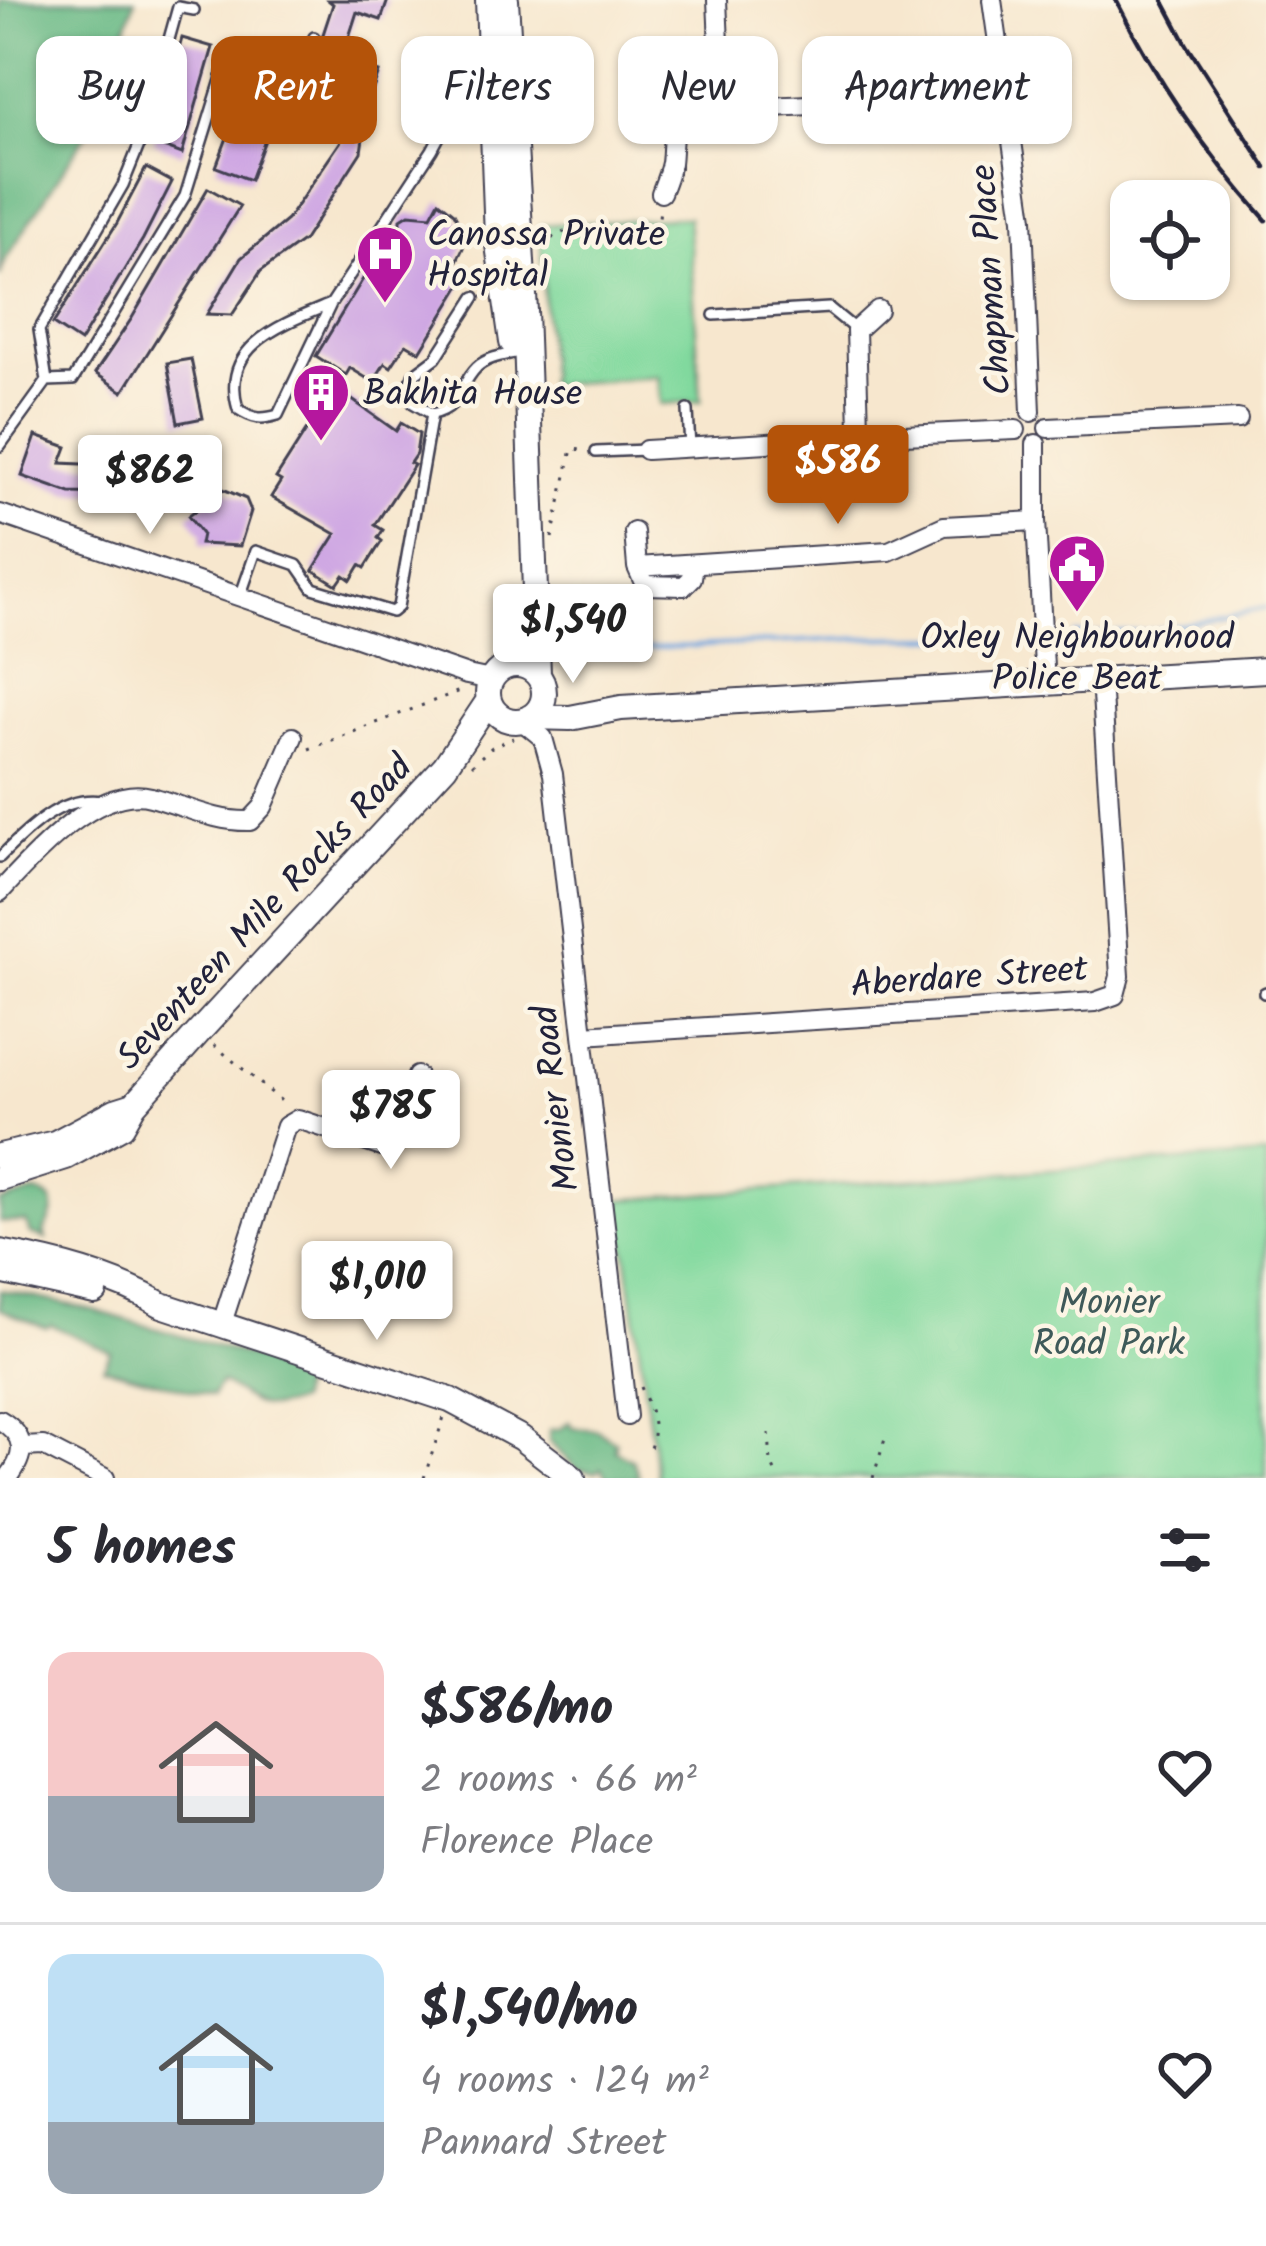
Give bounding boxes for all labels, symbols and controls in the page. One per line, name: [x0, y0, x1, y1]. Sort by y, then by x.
chip: Buy: [36, 36, 187, 144]
chip: Rent: [211, 36, 377, 144]
chip: Filters: [401, 36, 594, 144]
chip: New: [618, 36, 778, 144]
chip: Apartment: [802, 36, 1072, 144]
street label: Chapman Place: [956, 162, 1029, 397]
map controls: [1110, 180, 1230, 300]
button: locate: [1110, 180, 1230, 300]
place label: Canossa Private Hospital: [427, 208, 665, 306]
hospital icon: Canossa Private Hospital: [354, 223, 416, 305]
building icon: Bakhita House: [290, 361, 352, 443]
place label: Bakhita House: [363, 367, 582, 424]
pin: $586: [767, 425, 909, 527]
text: $586: [795, 433, 881, 495]
pin: $862: [79, 435, 221, 537]
text: $862: [105, 443, 195, 505]
public building icon: Oxley Neighbourhood Police Beat: [1046, 532, 1108, 614]
pin: $1,540: [475, 584, 671, 686]
text: $1,540: [520, 592, 626, 654]
place label: Oxley Neighbourhood Police Beat: [920, 611, 1235, 709]
street label: Seventeen Mile Rocks Road: [103, 742, 428, 1084]
street label: Aberdare Street: [849, 942, 1091, 1015]
street label: Monier Road: [518, 1001, 597, 1195]
pin: $785: [320, 1070, 462, 1172]
text: $785: [349, 1078, 433, 1140]
pin: $1,010: [279, 1241, 475, 1343]
text: $1,010: [329, 1249, 425, 1311]
park label: Monier Road Park: [1033, 1276, 1186, 1374]
text: 5 homes: [48, 1510, 236, 1591]
icon: filters: [1152, 1517, 1218, 1583]
text: $586/mo: [420, 1670, 613, 1751]
icon: home: [144, 1700, 288, 1844]
icon: heart: [1152, 1739, 1218, 1805]
text: 2 rooms · 66 m²: [420, 1751, 697, 1813]
text: Florence Place: [420, 1813, 653, 1875]
text: $1,540/mo: [420, 1971, 638, 2052]
icon: home: [144, 2002, 288, 2146]
icon: heart: [1152, 2041, 1218, 2107]
text: 4 rooms · 124 m²: [420, 2052, 709, 2114]
text: Pannard Street: [420, 2114, 666, 2176]

